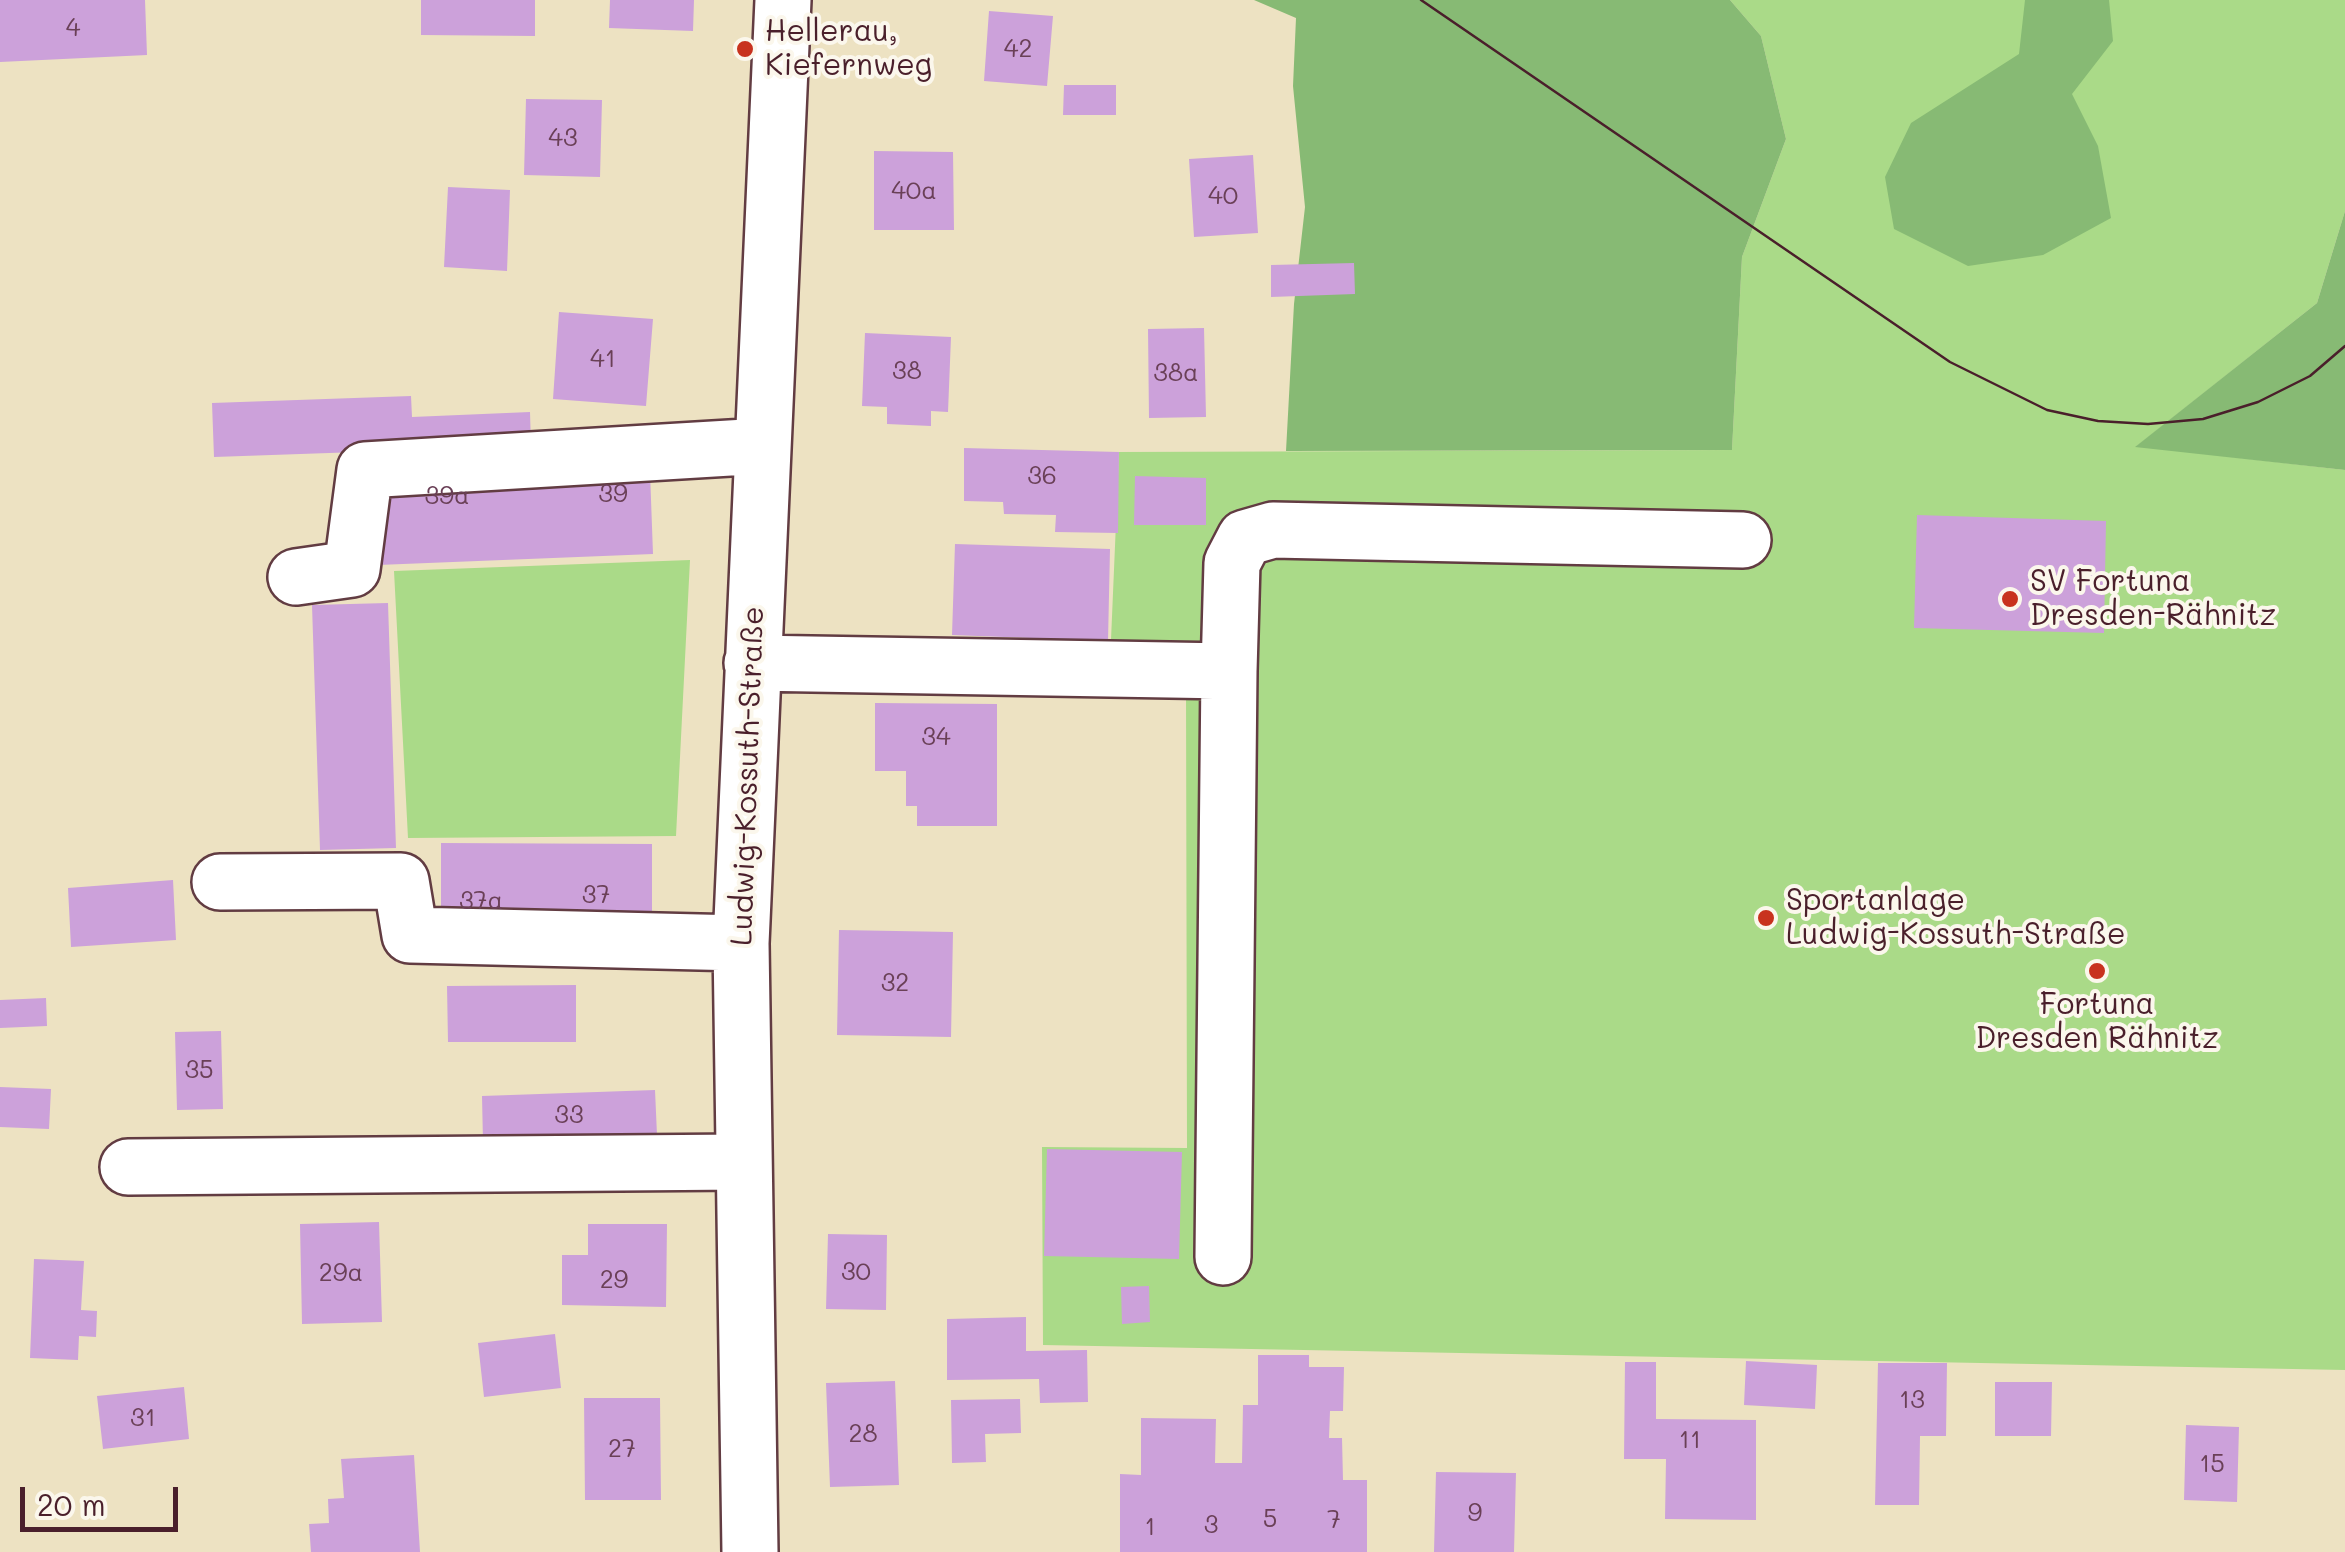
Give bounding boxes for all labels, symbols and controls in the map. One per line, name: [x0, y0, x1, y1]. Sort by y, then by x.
house number: 4: [66, 13, 80, 43]
place label: Hellerau, Kiefernweg: [765, 14, 932, 84]
house number: 42: [1004, 34, 1032, 64]
marker: Hellerau, Kiefernweg: [734, 38, 756, 60]
house number: 43: [548, 123, 578, 153]
house number: 40a: [891, 176, 937, 206]
house number: 40: [1208, 181, 1238, 211]
house number: 41: [590, 344, 616, 374]
house number: 38: [892, 356, 922, 386]
house number: 38a: [1153, 358, 1199, 388]
house number: 36: [1027, 461, 1057, 491]
house number: 39: [598, 479, 628, 509]
house number: 39a: [425, 481, 469, 511]
place label: SV Fortuna Dresden-Rähnitz: [2030, 564, 2276, 634]
marker: SV Fortuna Dresden-Rähnitz: [1999, 588, 2021, 610]
street label: Ludwig-Kossuth-Straße: [724, 606, 772, 946]
house number: 34: [921, 722, 951, 752]
house number: 37: [582, 880, 610, 910]
place label: Sportanlage Ludwig-Kossuth-Straße: [1786, 883, 2126, 954]
house number: 37a: [459, 886, 503, 916]
marker: Sportanlage Ludwig-Kossuth-Straße: [1755, 907, 1777, 929]
marker: Fortuna Dresden Rähnitz: [2086, 960, 2108, 982]
house number: 32: [881, 968, 909, 998]
place label: Fortuna Dresden Rähnitz: [1975, 987, 2219, 1058]
house number: 35: [184, 1055, 214, 1085]
house number: 33: [554, 1100, 584, 1130]
house number: 30: [841, 1257, 871, 1287]
house number: 29a: [319, 1258, 363, 1288]
house number: 29: [600, 1265, 628, 1295]
house number: 13: [1899, 1385, 1925, 1415]
house number: 31: [130, 1403, 156, 1433]
house number: 28: [848, 1419, 878, 1449]
house number: 11: [1679, 1425, 1701, 1455]
house number: 27: [608, 1434, 636, 1464]
house number: 15: [2199, 1449, 2225, 1479]
scale bar: [25, 1467, 182, 1529]
text: 20 m: [37, 1484, 106, 1524]
house number: 9: [1468, 1498, 1482, 1528]
house number: 5: [1263, 1504, 1277, 1534]
house number: 7: [1327, 1505, 1341, 1535]
house number: 3: [1204, 1510, 1218, 1540]
house number: 1: [1144, 1512, 1156, 1542]

